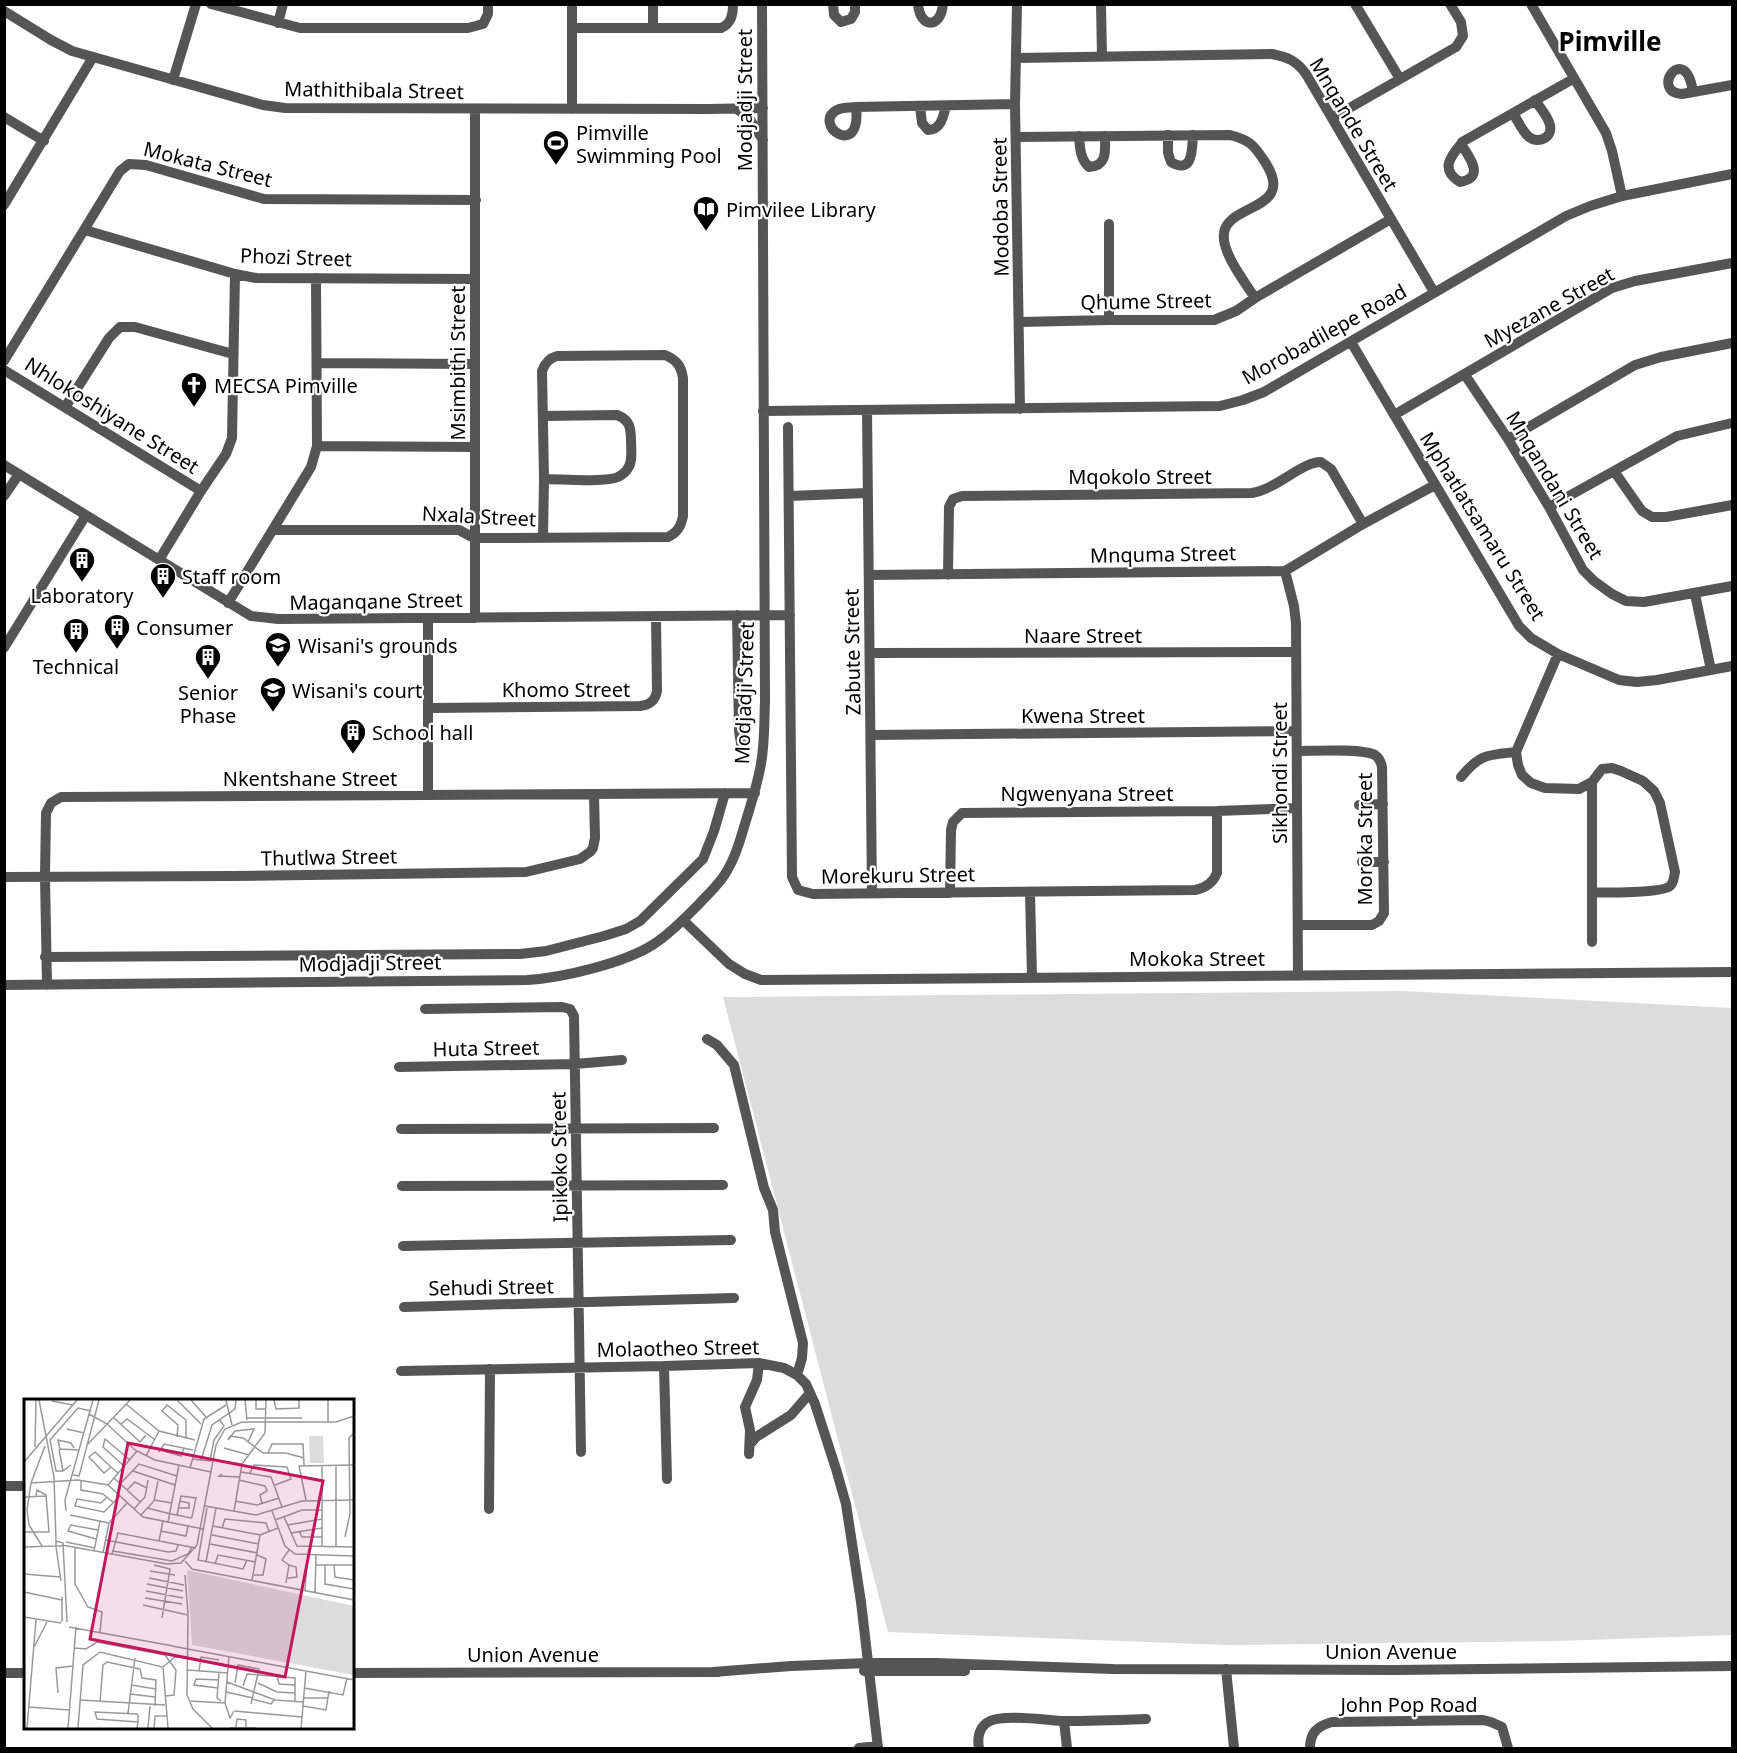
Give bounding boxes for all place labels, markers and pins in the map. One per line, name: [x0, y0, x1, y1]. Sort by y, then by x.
place label: Pimville Swimming Pool: [576, 119, 722, 169]
sports icon: Pimville Swimming Pool: [541, 128, 571, 166]
library icon: Pimvilee Library: [691, 194, 721, 232]
place label: Pimvilee Library: [726, 196, 876, 223]
church icon: MECSA Pimville: [179, 370, 209, 408]
place label: MECSA Pimville: [214, 372, 358, 399]
building icon: Laboratory: [67, 545, 97, 583]
building icon: Staff room: [148, 561, 178, 599]
place label: Staff room: [182, 563, 281, 590]
place label: Laboratory: [31, 582, 134, 609]
building icon: Consumer: [102, 612, 132, 650]
place label: Consumer: [136, 614, 233, 641]
building icon: Technical: [61, 616, 91, 654]
school or university icon: Wisani's grounds: [263, 630, 293, 668]
place label: Wisani's grounds: [298, 632, 458, 659]
building icon: Senior Phase: [193, 642, 223, 680]
place label: Technical: [33, 653, 119, 680]
school or university icon: Wisani's court: [258, 675, 288, 713]
place label: Wisani's court: [292, 677, 422, 704]
place label: Senior Phase: [178, 679, 238, 729]
building icon: School hall: [338, 717, 368, 755]
place label: School hall: [372, 719, 473, 746]

